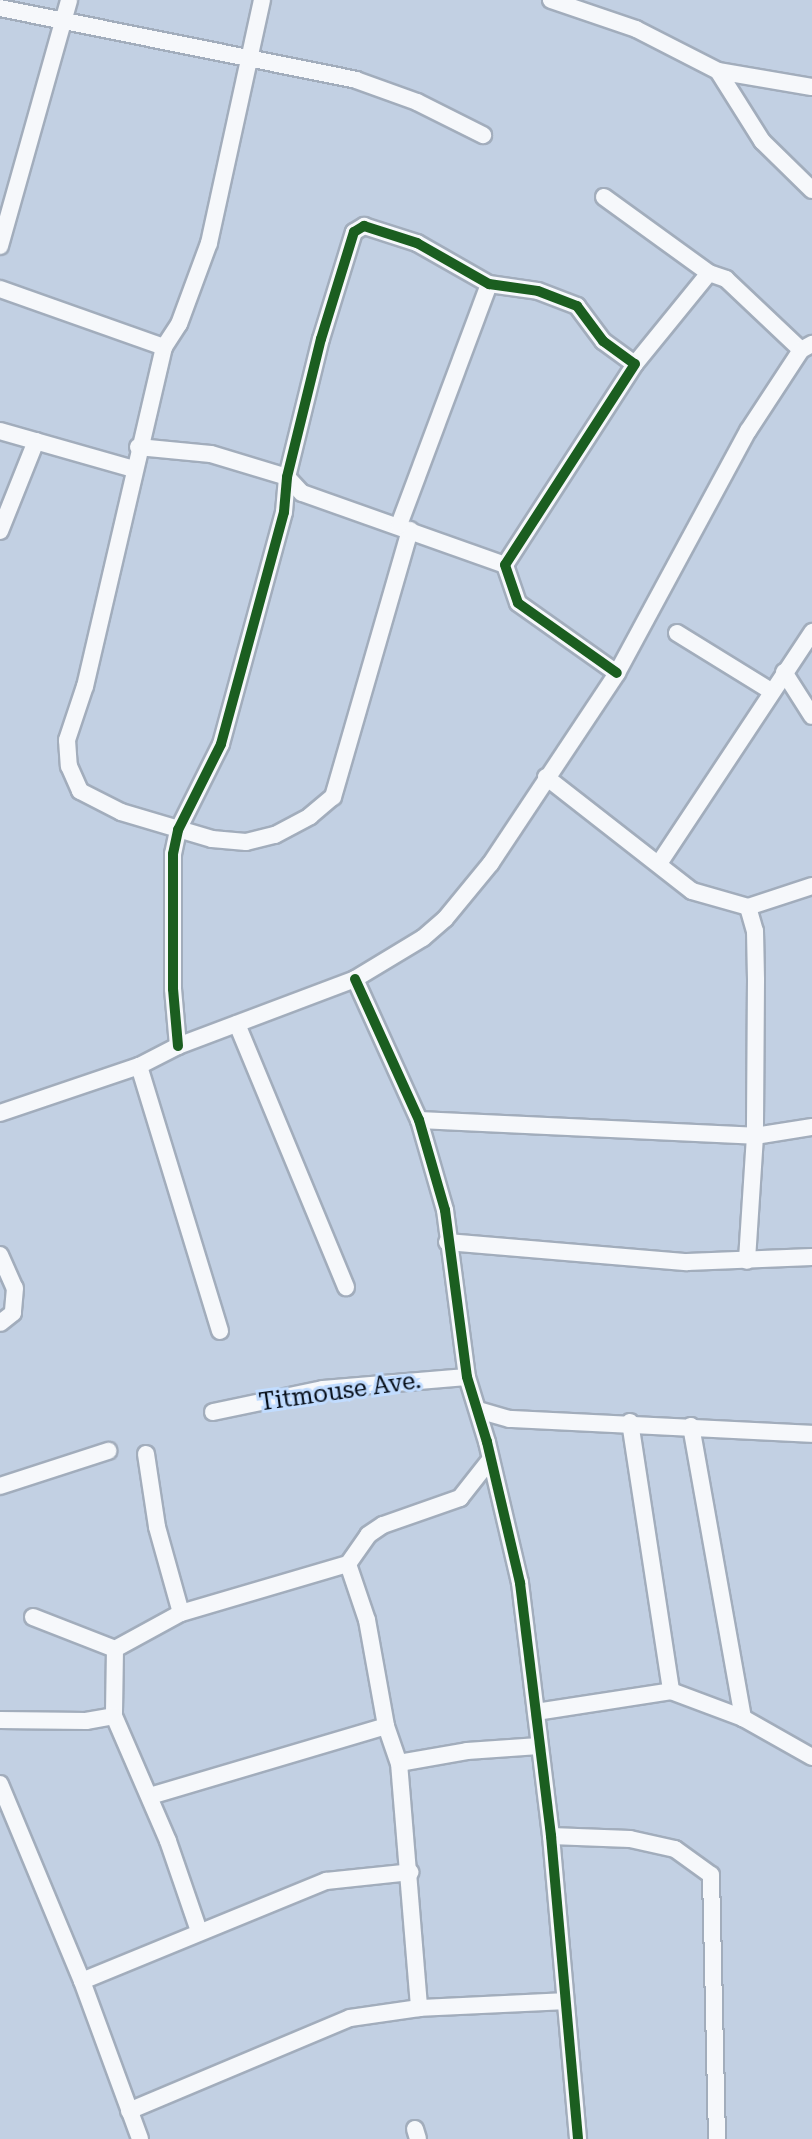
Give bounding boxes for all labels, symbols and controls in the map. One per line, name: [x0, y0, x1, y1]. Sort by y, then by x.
street label: Titmouse Ave.: [257, 1366, 423, 1418]

